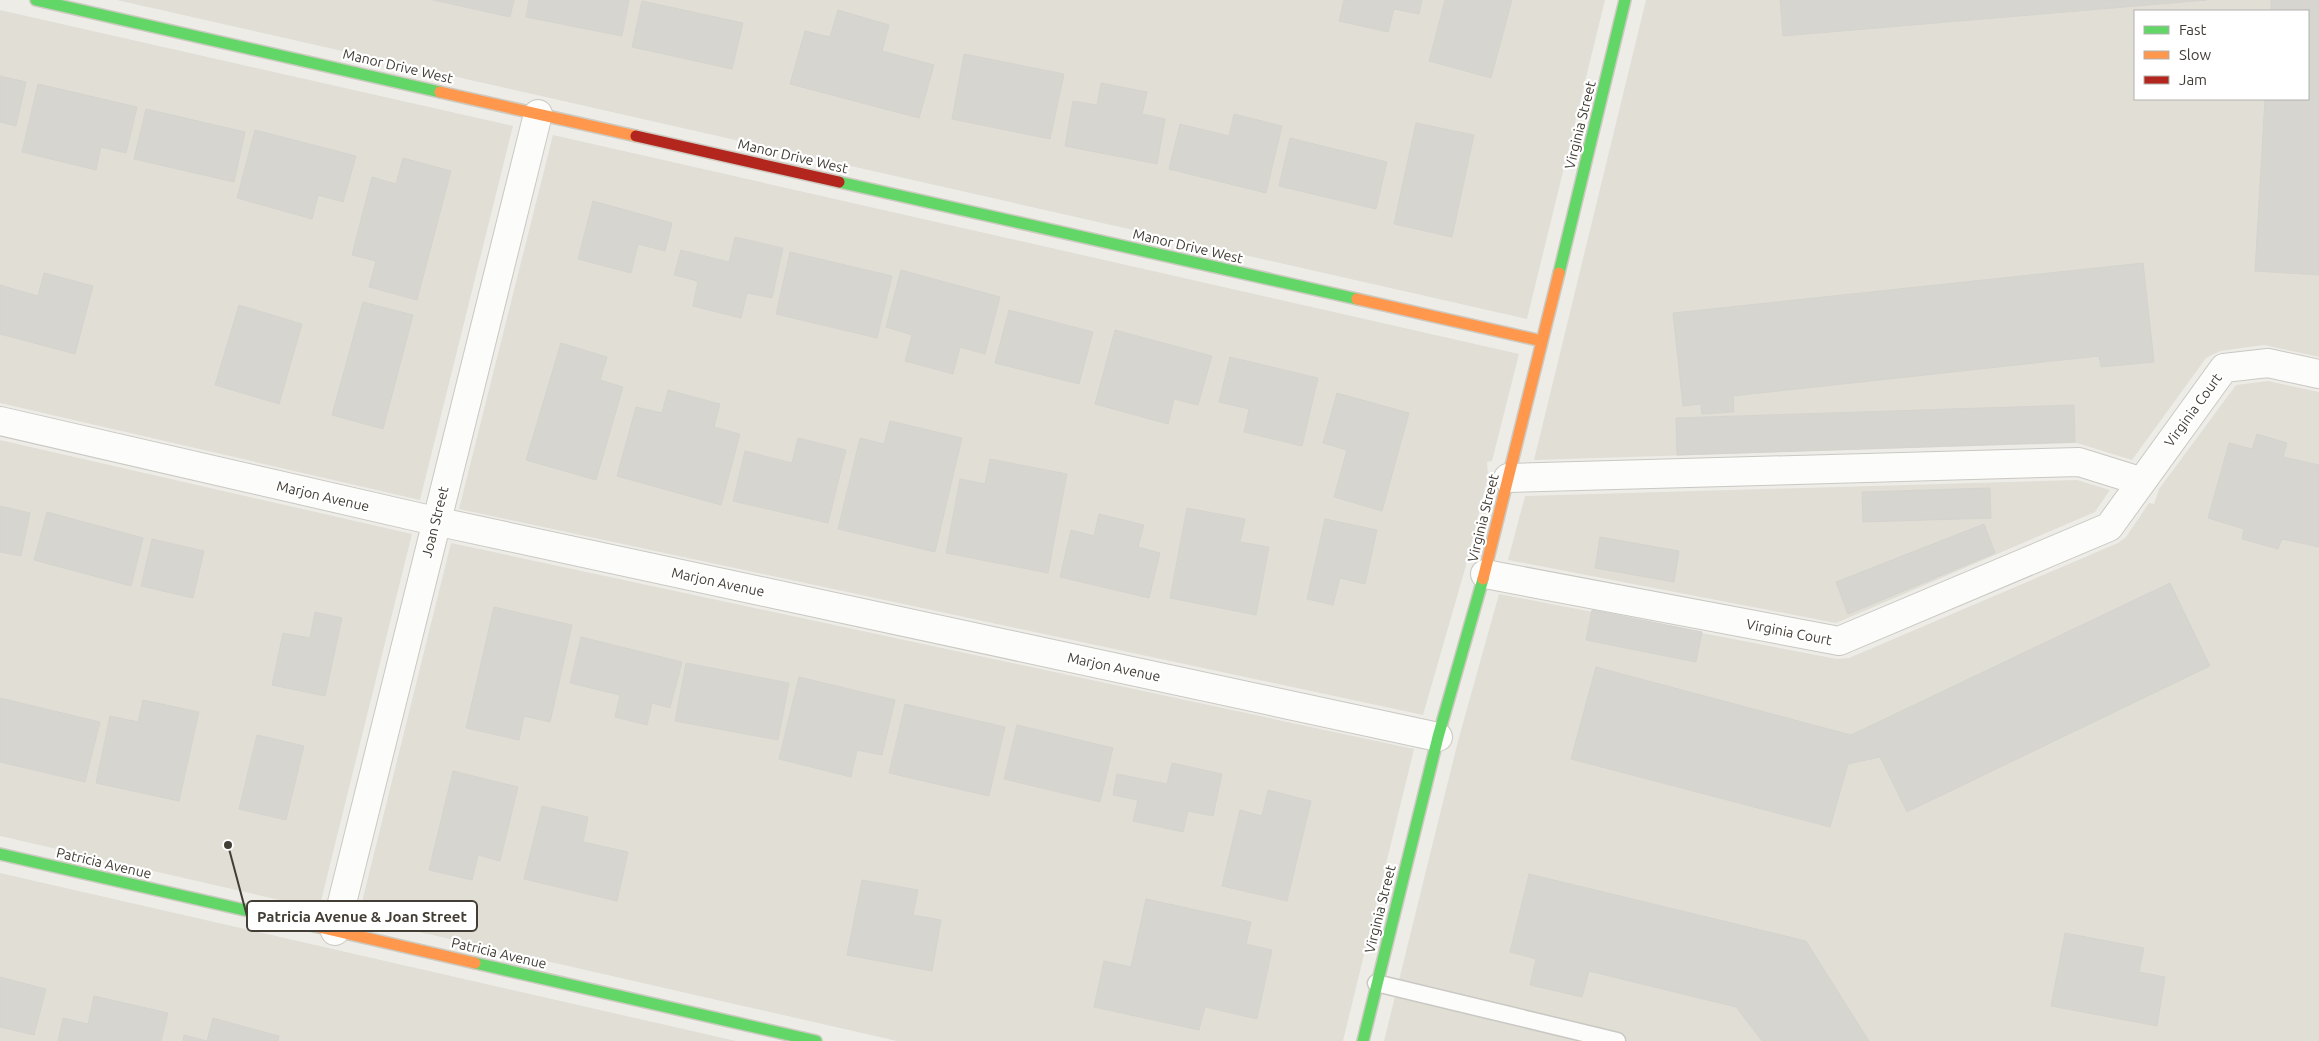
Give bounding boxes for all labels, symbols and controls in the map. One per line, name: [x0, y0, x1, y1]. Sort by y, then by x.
legend: [2134, 10, 2309, 100]
text: Fast: [2179, 21, 2207, 38]
street label: Manor Drive West: [341, 46, 455, 87]
text: Slow: [2179, 46, 2212, 63]
text: Jam: [2179, 71, 2207, 88]
street label: Virginia Street: [1561, 79, 1599, 171]
street label: Manor Drive West: [736, 136, 850, 177]
street label: Manor Drive West: [1131, 226, 1245, 267]
street label: Virginia Court: [2161, 370, 2225, 450]
street label: Virginia Street: [1464, 472, 1502, 564]
street label: Marjon Avenue: [275, 478, 371, 514]
street label: Joan Street: [418, 484, 452, 559]
street label: Marjon Avenue: [670, 564, 766, 600]
street label: Virginia Court: [1745, 616, 1834, 648]
street label: Marjon Avenue: [1066, 649, 1162, 685]
street label: Patricia Avenue: [55, 844, 153, 882]
street label: Virginia Street: [1361, 863, 1399, 955]
callout: Patricia Avenue & Joan Street: [247, 901, 477, 931]
text: Patricia Avenue & Joan Street: [257, 908, 467, 925]
street label: Patricia Avenue: [450, 934, 548, 972]

